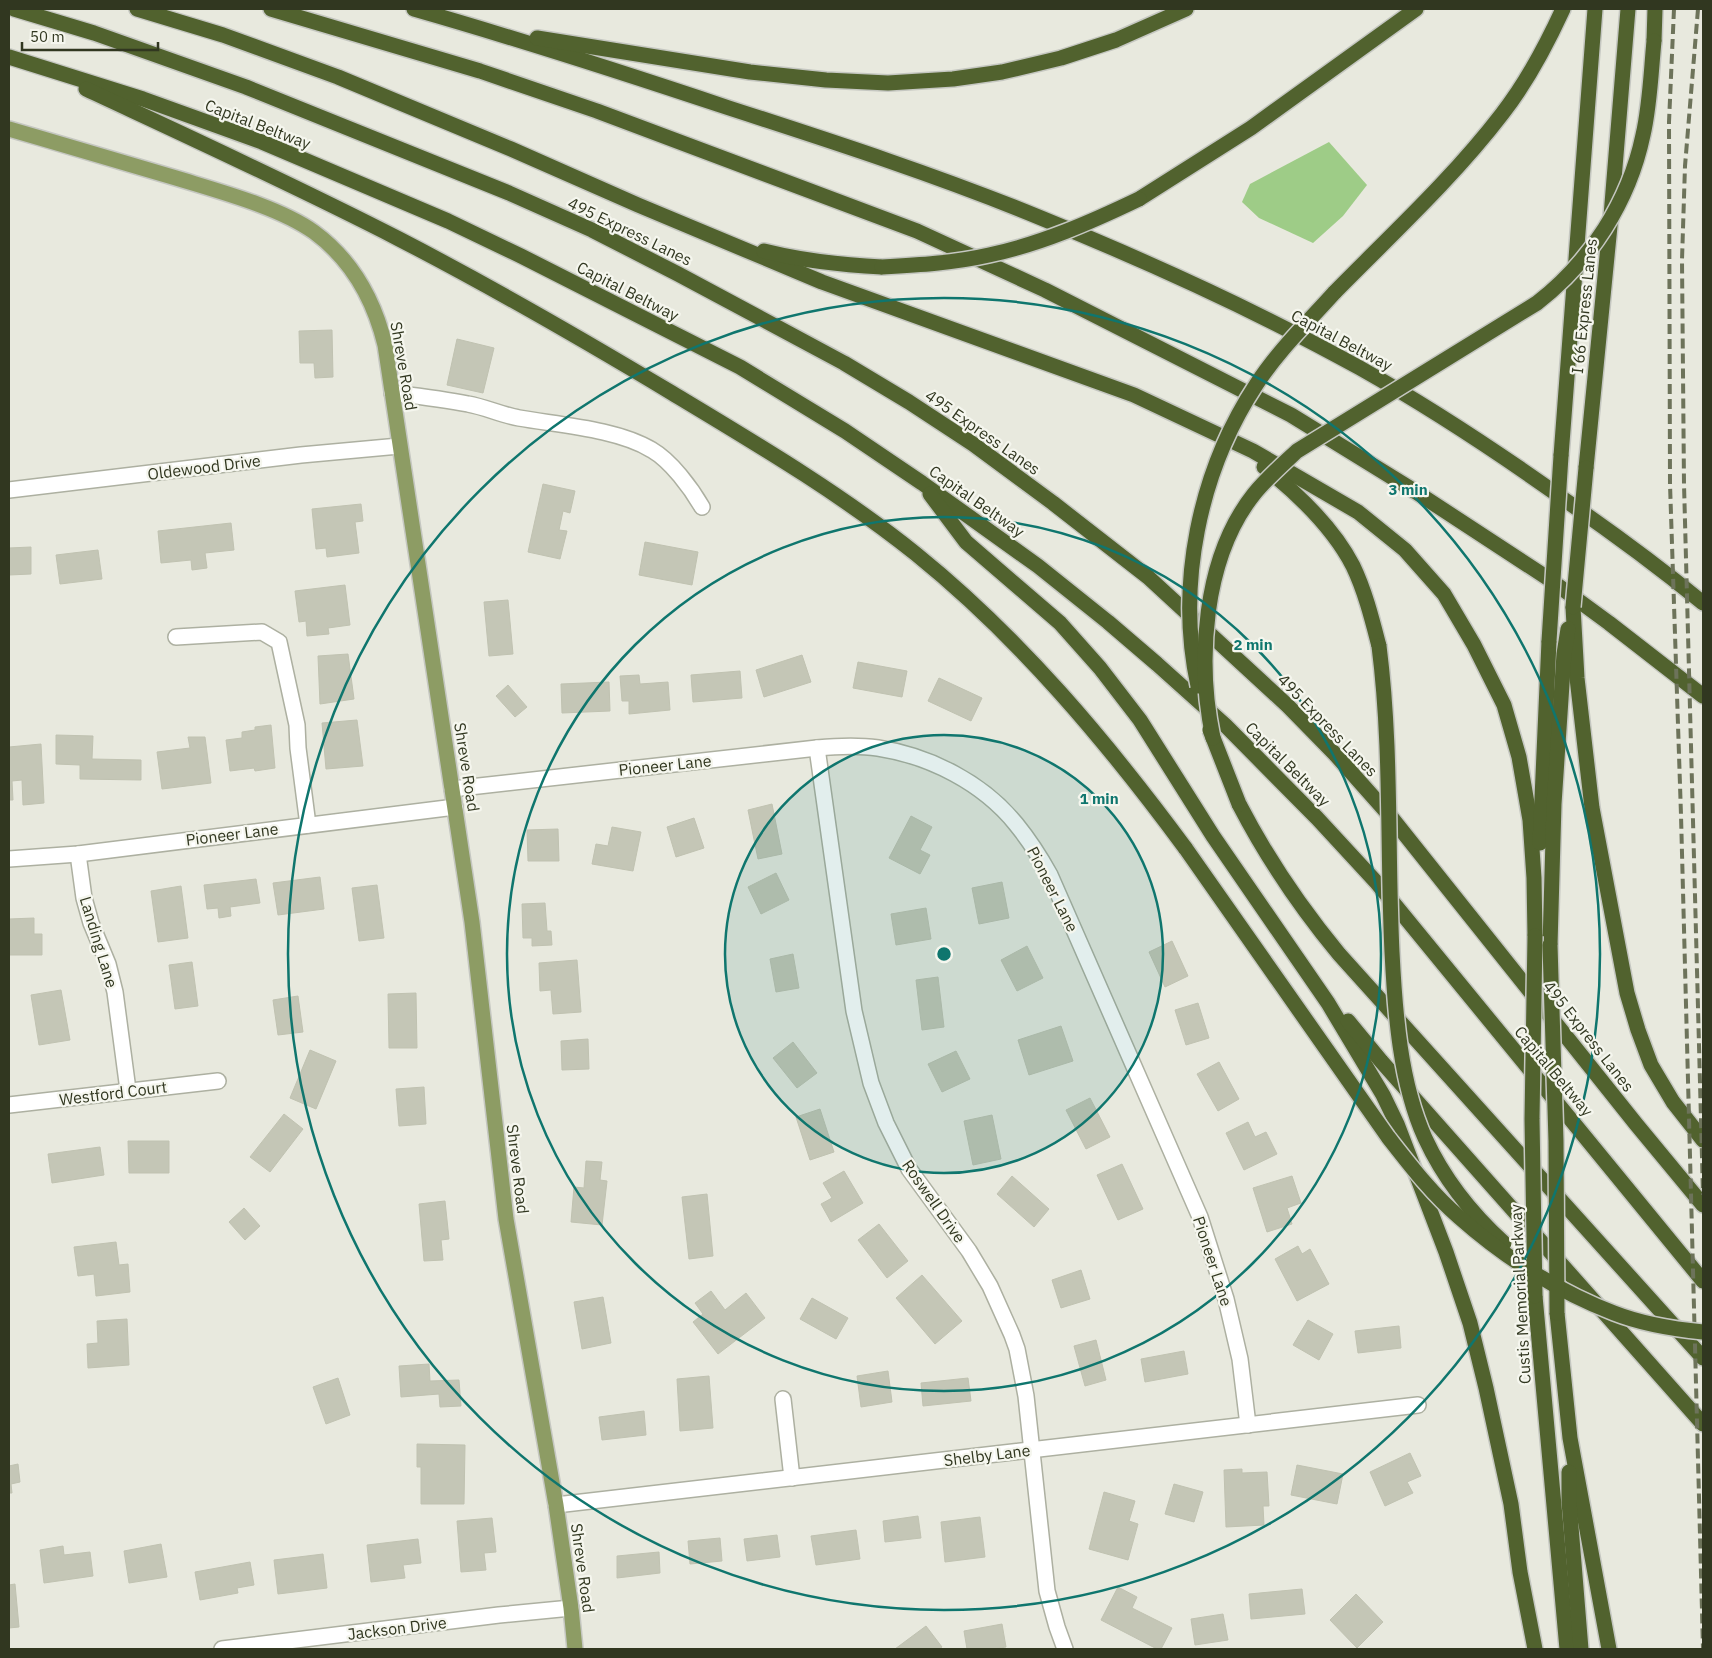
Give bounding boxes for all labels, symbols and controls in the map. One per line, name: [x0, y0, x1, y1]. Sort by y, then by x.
scale bar: [22, 20, 159, 52]
text: 50 m: [30, 27, 65, 46]
street label: Capital Beltway: [202, 95, 314, 153]
street label: 495 Express Lanes: [565, 192, 695, 270]
street label: I 66 Express Lanes: [1567, 237, 1601, 375]
street label: Capital Beltway: [574, 257, 682, 325]
street label: Capital Beltway: [1288, 305, 1396, 375]
street label: Shreve Road: [386, 320, 422, 412]
street label: 495 Express Lanes: [922, 385, 1044, 479]
street label: Oldewood Drive: [146, 450, 262, 484]
street label: Capital Beltway: [925, 461, 1029, 541]
text: 3 min: [1388, 480, 1428, 499]
text: 2 min: [1233, 635, 1273, 654]
street label: 495 Express Lanes: [1274, 669, 1382, 781]
street label: Capital Beltway: [1241, 717, 1335, 811]
street label: Shreve Road: [450, 721, 484, 813]
street label: Pioneer Lane: [618, 750, 713, 780]
text: 1 min: [1079, 789, 1119, 808]
street label: Pioneer Lane: [184, 818, 280, 850]
street label: Pioneer Lane: [1023, 843, 1083, 935]
street label: Landing Lane: [76, 894, 122, 990]
centre of rings: [935, 945, 953, 963]
street label: 495 Express Lanes: [1539, 977, 1639, 1095]
street label: Capital Beltway: [1510, 1022, 1598, 1120]
street label: Westford Court: [58, 1076, 168, 1110]
street label: Shreve Road: [503, 1123, 533, 1215]
street label: Roswell Drive: [898, 1155, 970, 1247]
street label: Custis Memorial Parkway: [1505, 1204, 1535, 1384]
street label: Pioneer Lane: [1189, 1213, 1237, 1309]
street label: Shelby Lane: [943, 1440, 1032, 1470]
street label: Shreve Road: [567, 1522, 599, 1614]
street label: Jackson Drive: [346, 1612, 448, 1644]

